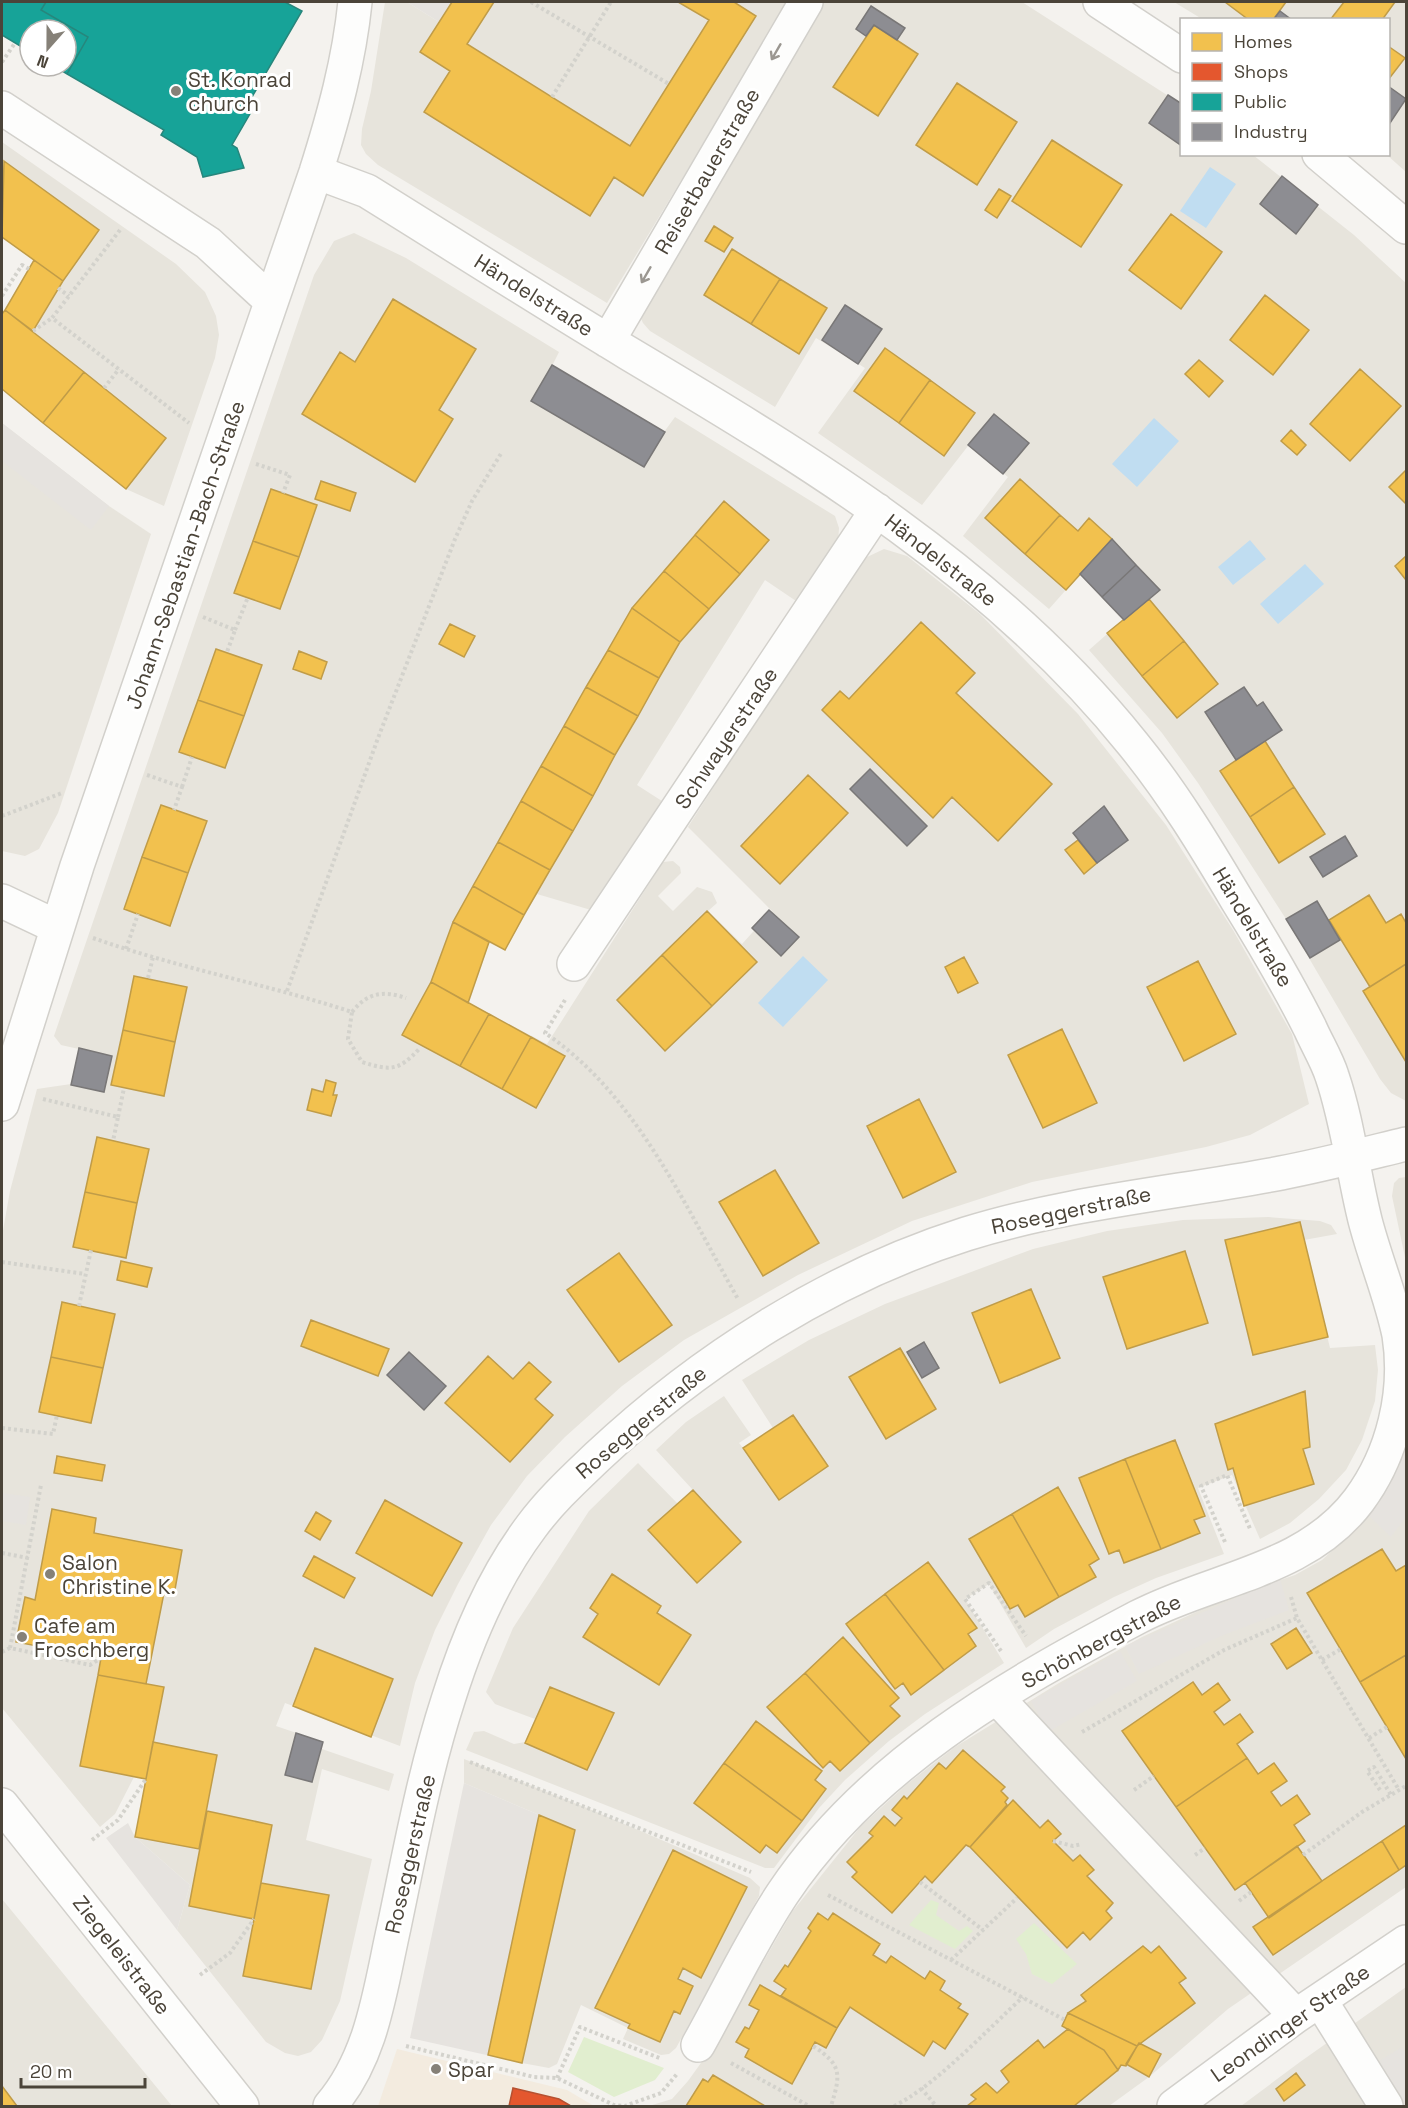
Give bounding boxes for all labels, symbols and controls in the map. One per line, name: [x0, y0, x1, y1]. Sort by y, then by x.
north arrow: [18, 18, 78, 78]
legend: [1180, 18, 1390, 156]
text: Homes: [1234, 30, 1293, 53]
one-way arrow: [770, 43, 782, 60]
text: N: [34, 50, 52, 73]
text: Shops: [1234, 60, 1288, 83]
place label: St. Konrad church: [188, 66, 292, 117]
street label: Reisetbauerstraße: [648, 83, 766, 259]
marker: St. Konrad church: [169, 84, 183, 98]
text: Public: [1234, 90, 1287, 113]
text: Industry: [1234, 120, 1307, 143]
street label: Händelstraße: [469, 248, 599, 342]
one-way arrow: [640, 266, 652, 283]
street label: Johann-Sebastian-Bach-Straße: [119, 397, 251, 713]
street label: Händelstraße: [879, 508, 1003, 612]
street label: Schwayerstraße: [669, 662, 783, 814]
street label: Händelstraße: [1207, 862, 1299, 992]
street label: Roseggerstraße: [989, 1180, 1153, 1240]
street label: Roseggerstraße: [570, 1359, 712, 1485]
place label: Salon Christine K.: [62, 1549, 176, 1600]
marker: Salon Christine K.: [43, 1567, 57, 1581]
street label: Schönbergstraße: [1017, 1588, 1185, 1694]
place label: Cafe am Froschberg: [34, 1612, 149, 1663]
marker: Cafe am Froschberg: [15, 1630, 29, 1644]
street label: Roseggerstraße: [379, 1772, 441, 1936]
street label: Ziegeleistraße: [67, 1890, 177, 2020]
street label: Leondinger Straße: [1205, 1958, 1375, 2088]
scale bar: [21, 2051, 146, 2089]
place label: Spar: [448, 2056, 494, 2083]
text: 20 m: [30, 2060, 73, 2083]
marker: Spar: [429, 2062, 443, 2076]

